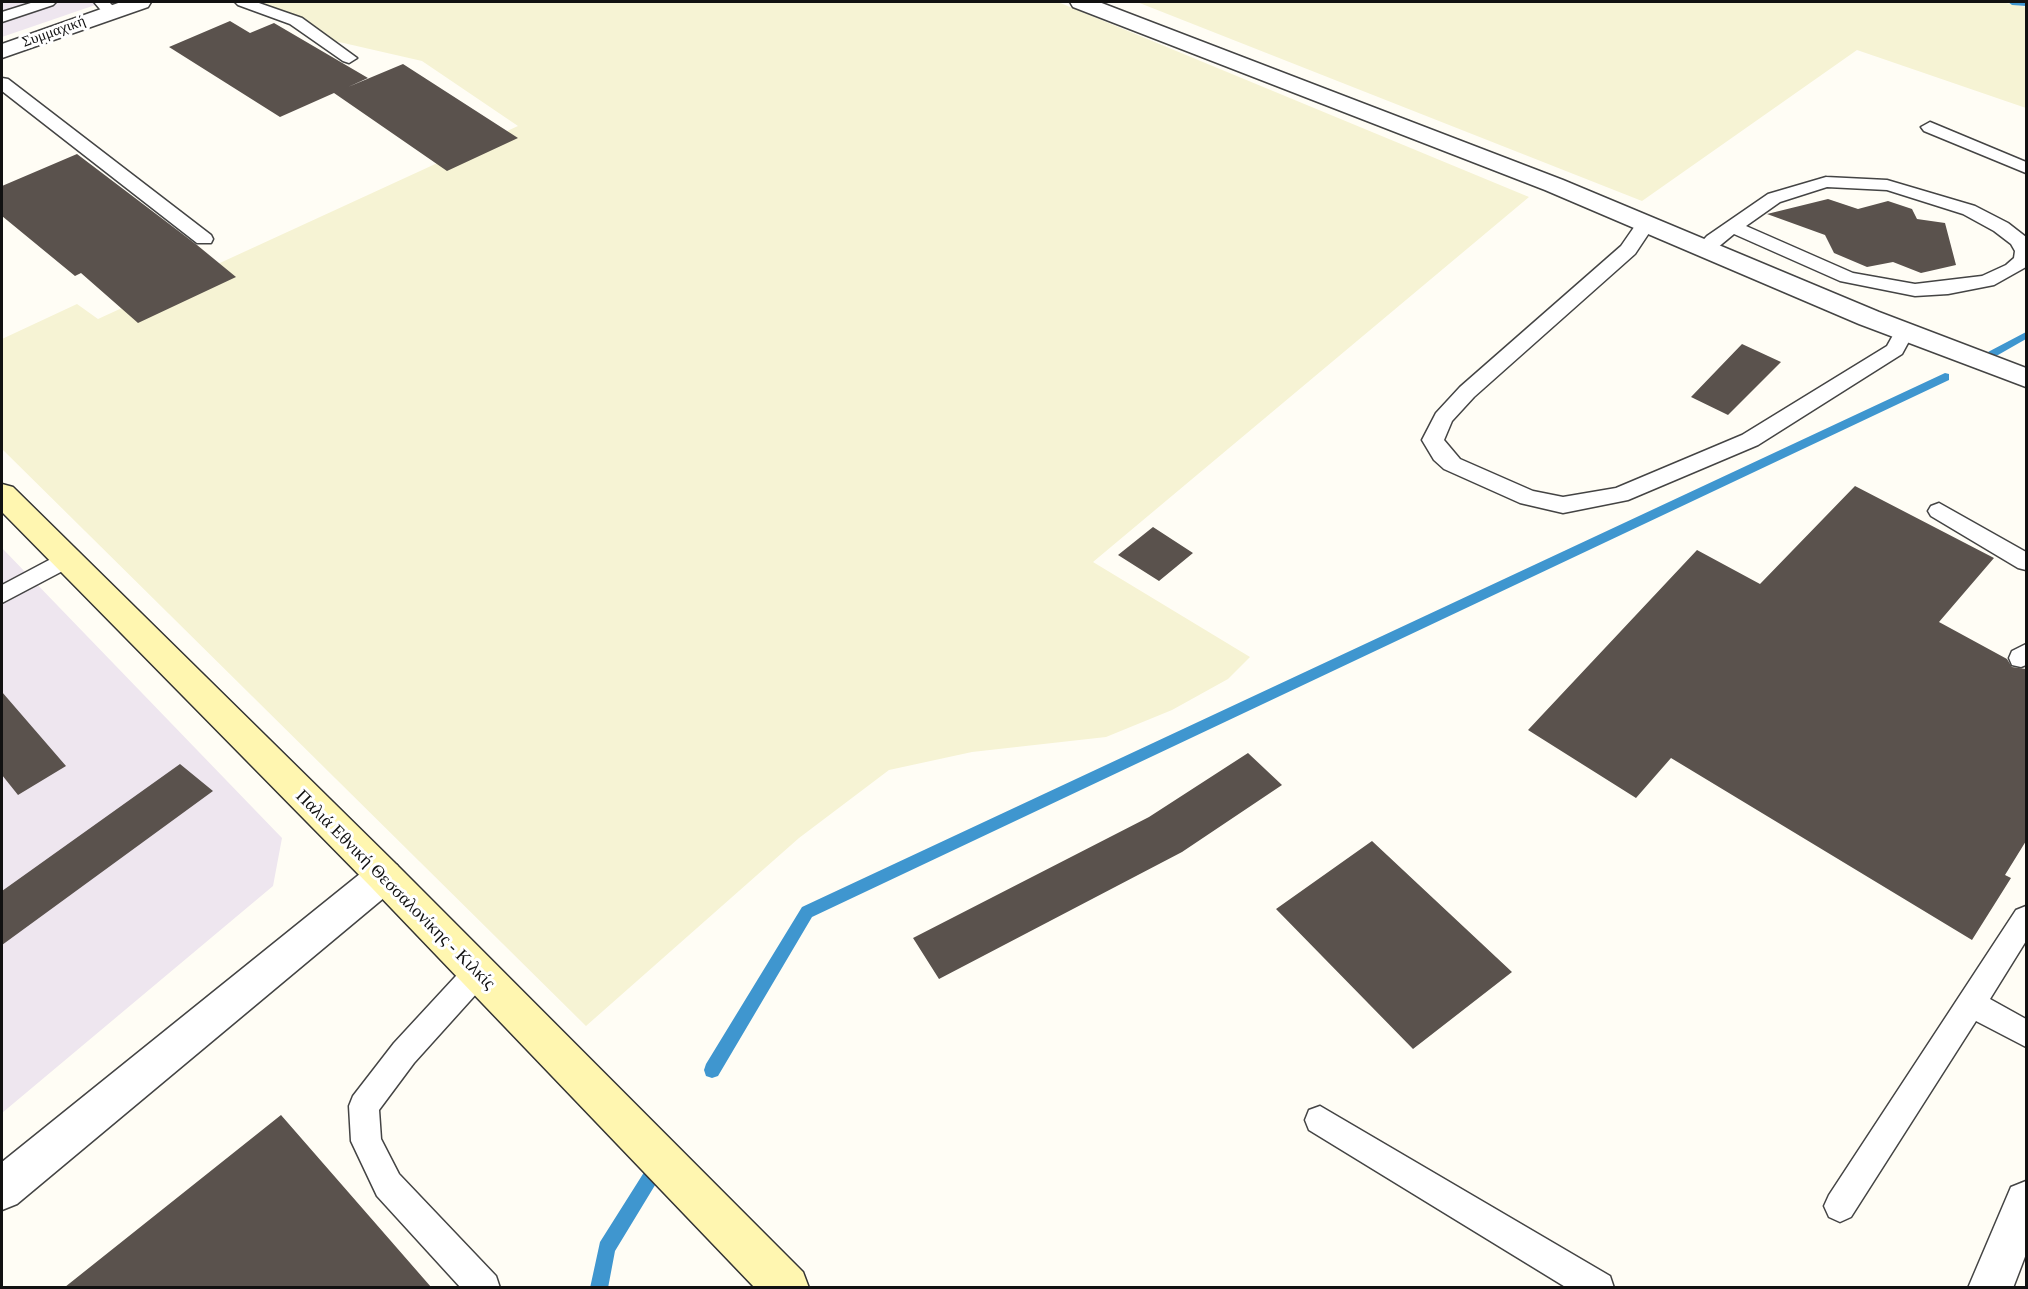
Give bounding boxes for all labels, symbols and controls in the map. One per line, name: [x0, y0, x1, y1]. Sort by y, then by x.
street label: Συμμαχική: [20, 12, 88, 52]
street label: Παλιά Εθνική Θεσσαλονίκης - Κιλκίς: [291, 786, 499, 994]

